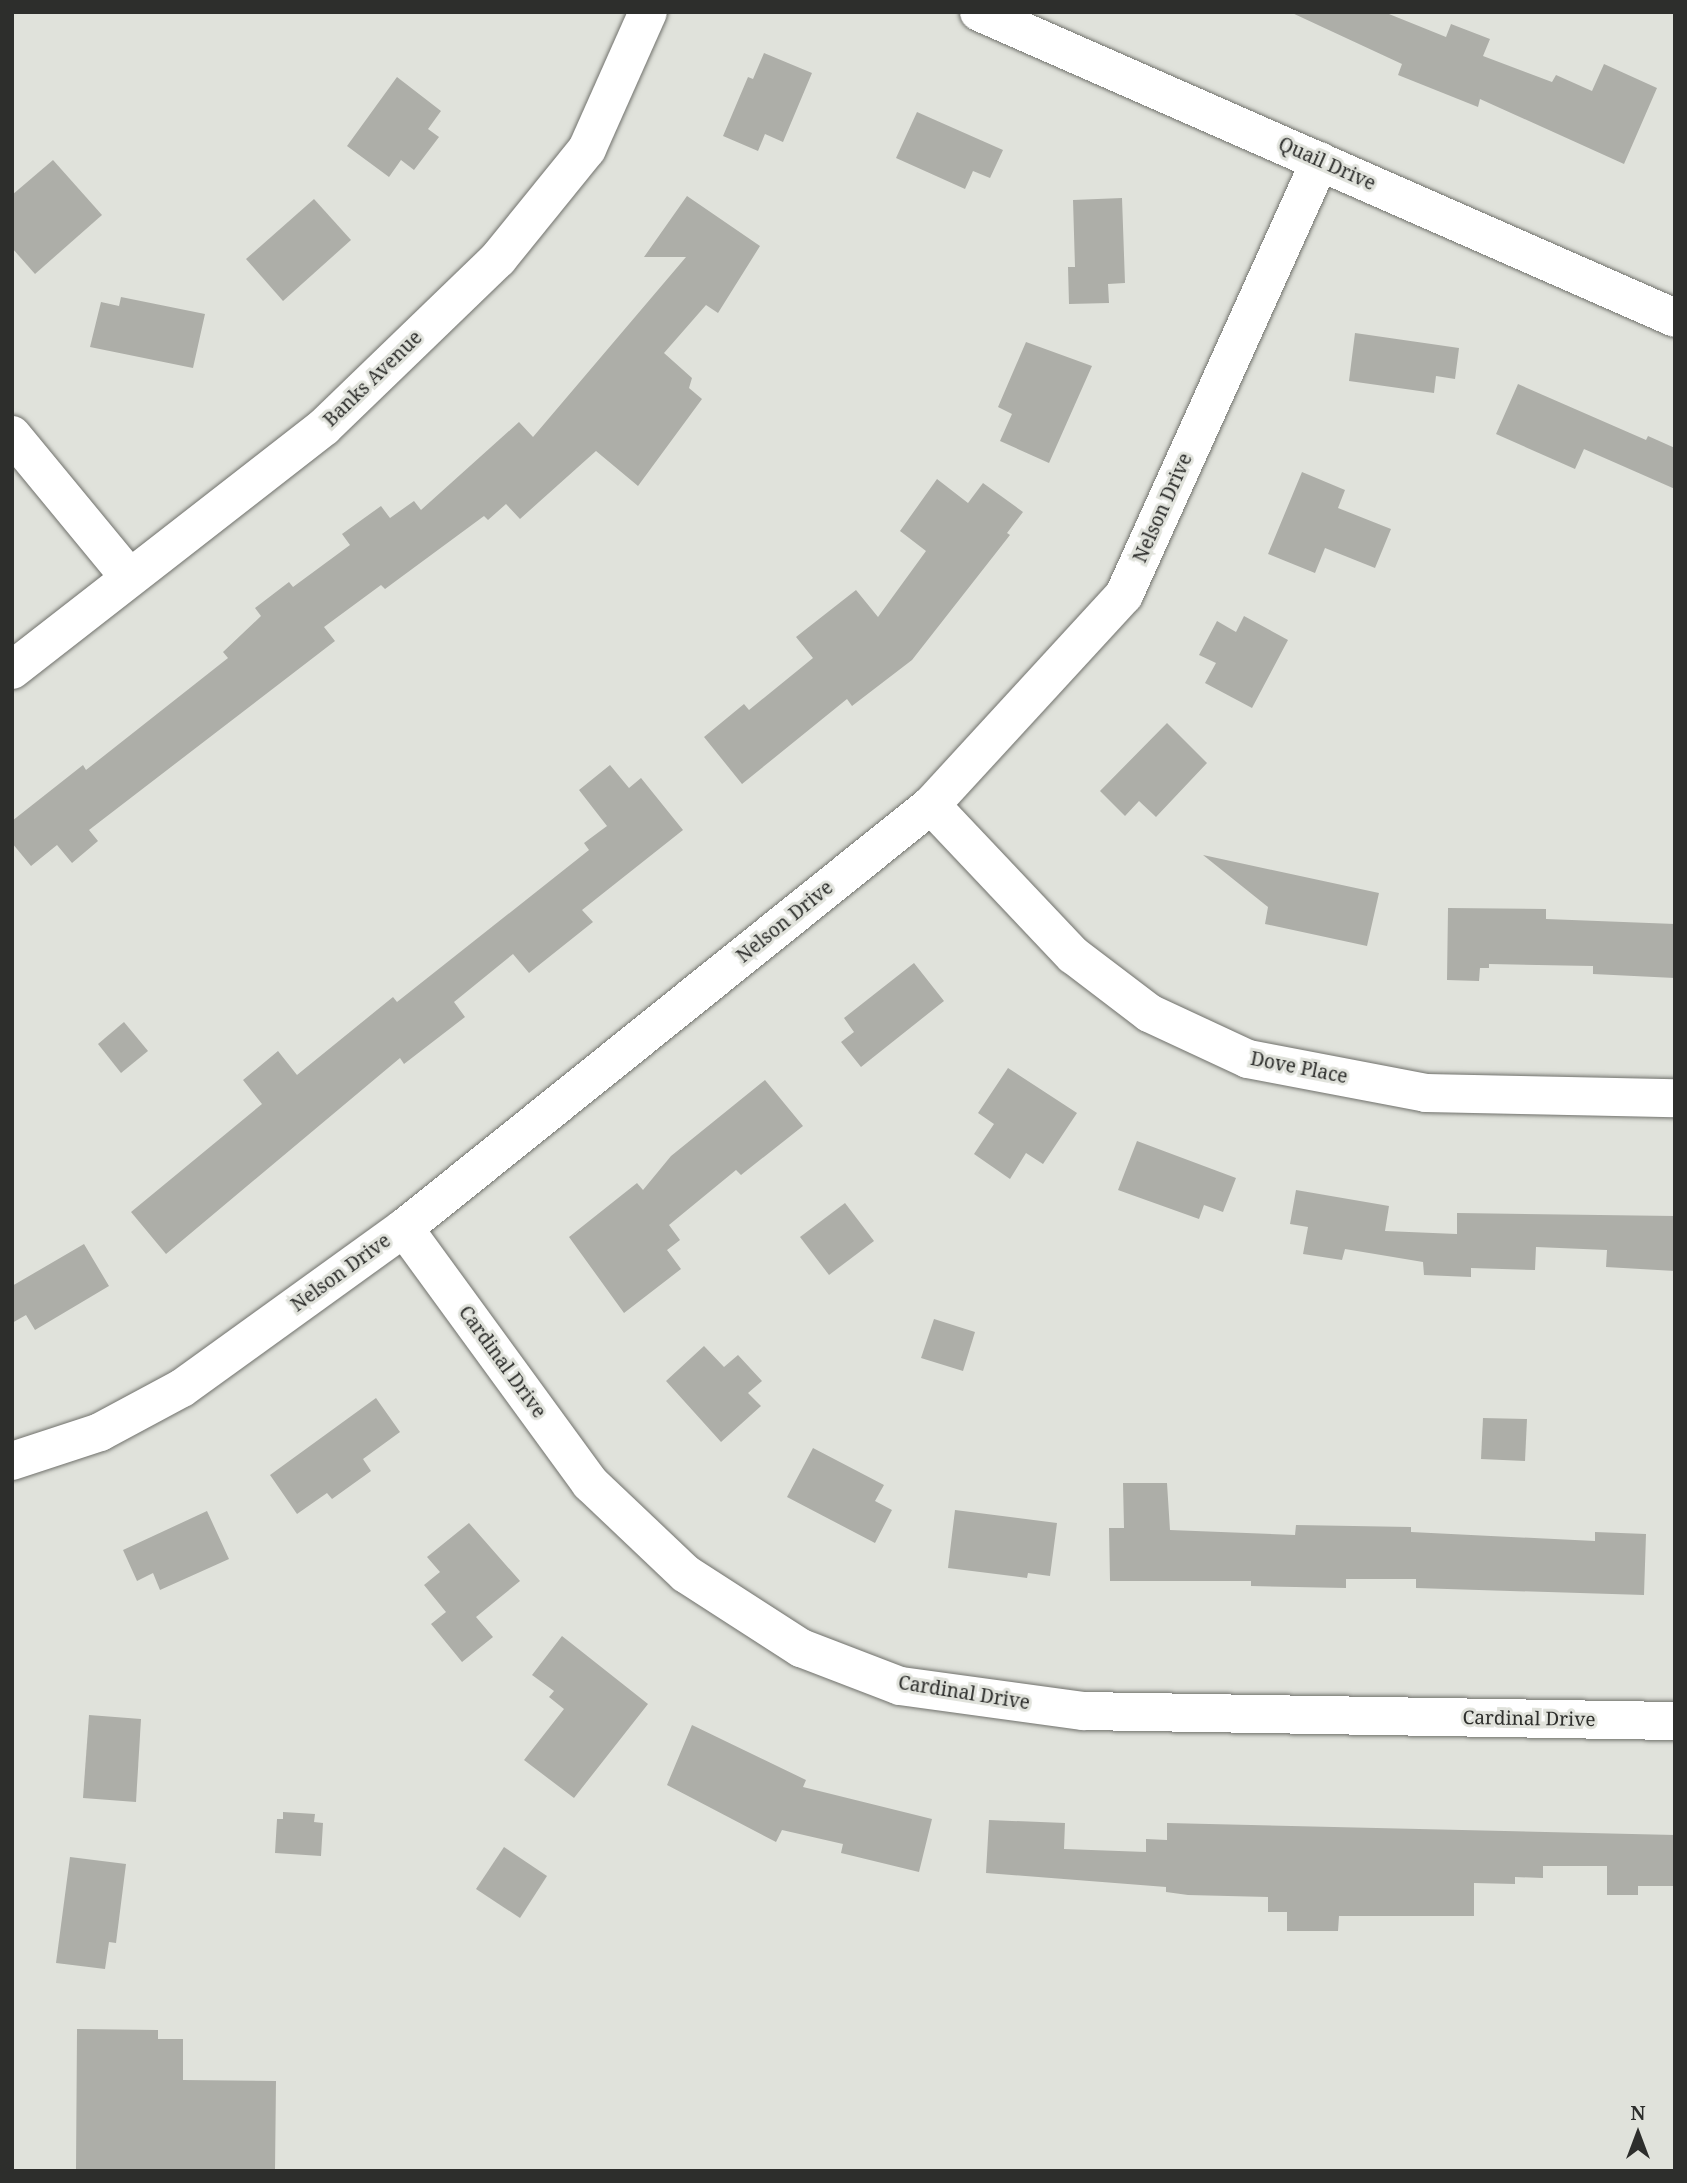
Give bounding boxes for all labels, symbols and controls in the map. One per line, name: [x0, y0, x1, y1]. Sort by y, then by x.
street label: Quail Drive: [1275, 132, 1379, 196]
street label: Banks Avenue: [319, 326, 427, 432]
street label: Nelson Drive: [1129, 450, 1197, 566]
street label: Nelson Drive: [732, 876, 838, 968]
street label: Dove Place: [1249, 1047, 1349, 1089]
street label: Nelson Drive: [287, 1229, 395, 1317]
street label: Cardinal Drive: [454, 1302, 550, 1422]
street label: Cardinal Drive: [897, 1671, 1031, 1715]
street label: Cardinal Drive: [1462, 1706, 1596, 1732]
north arrow: [1603, 2099, 1673, 2169]
text: N: [1631, 2100, 1645, 2126]

